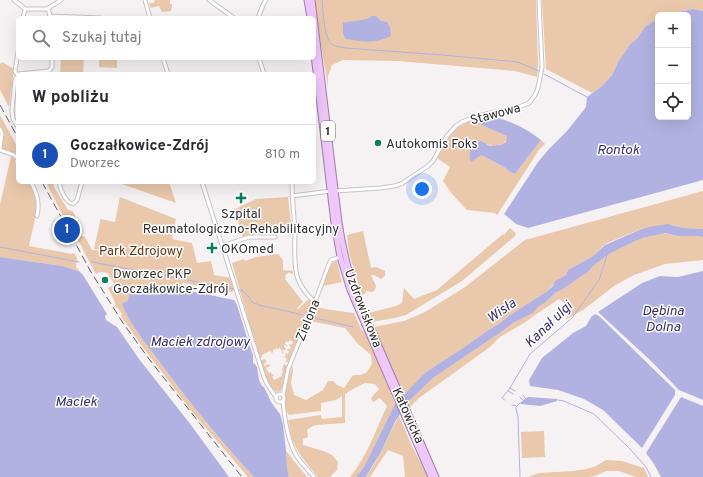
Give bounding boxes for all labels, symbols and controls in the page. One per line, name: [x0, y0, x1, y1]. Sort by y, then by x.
map controls: [655, 12, 691, 120]
button: +: [655, 12, 691, 48]
search box: [16, 16, 316, 60]
icon: search: [30, 27, 52, 49]
text: Szukaj tutaj: [62, 29, 142, 48]
button: −: [655, 48, 691, 84]
button: locate: [655, 84, 691, 120]
text: W pobliżu: [32, 87, 109, 109]
street label: Stawowa: [469, 101, 522, 129]
road number: 1: [321, 121, 335, 141]
text: Goczałkowice-Zdrój: [70, 137, 209, 156]
place label: Autokomis Foks: [386, 137, 478, 153]
marker: Autokomis Foks: [373, 138, 383, 148]
water label: Rontok: [597, 142, 640, 159]
text: 1: [42, 147, 48, 163]
text: 810 m: [265, 147, 300, 163]
text: Dworzec: [70, 156, 120, 172]
your location: [412, 179, 432, 199]
marker: Szpital Reumatologiczno-Rehabilitacyjny: [235, 192, 247, 204]
place label: Szpital Reumatologiczno-Rehabilitacyjny: [143, 207, 339, 238]
pin: 1: [54, 215, 80, 245]
marker: OKOmed: [206, 242, 218, 254]
place label: OKOmed: [221, 242, 274, 258]
park label: Park Zdrojowy: [99, 244, 183, 260]
place label: Dworzec PKP Goczałkowice-Zdrój: [113, 267, 228, 298]
street label: Uzdrowiskowa: [340, 267, 384, 350]
marker: Dworzec PKP Goczałkowice-Zdrój: [100, 275, 110, 285]
water label: Wisła: [484, 295, 520, 327]
water label: Kanał ulgi: [522, 297, 578, 352]
street label: Zielona: [293, 298, 324, 344]
water label: Dębina Dolna: [642, 303, 685, 336]
water label: Maciek zdrojowy: [150, 334, 251, 351]
street label: Katowicka: [388, 385, 427, 446]
water label: Maciek: [55, 394, 98, 411]

